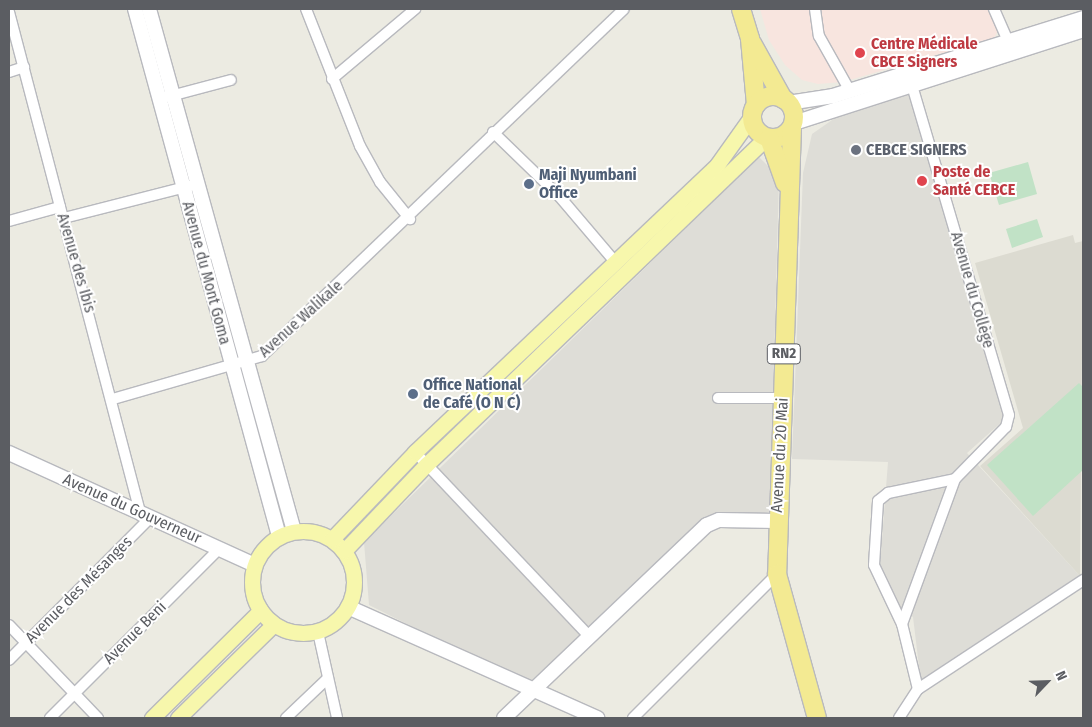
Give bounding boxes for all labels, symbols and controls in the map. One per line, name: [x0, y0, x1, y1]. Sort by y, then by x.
place label: Centre Médicale CBCE Signers: [871, 34, 978, 72]
marker: Centre Médicale CBCE Signers: [853, 46, 867, 60]
place label: CEBCE SIGNERS: [866, 140, 967, 160]
marker: CEBCE SIGNERS: [850, 144, 862, 156]
place label: Poste de Santé CEBCE: [933, 162, 1015, 200]
place label: Maji Nyumbani Office: [539, 165, 637, 203]
marker: Poste de Santé CEBCE: [915, 174, 929, 188]
marker: Maji Nyumbani Office: [523, 178, 535, 190]
street label: Avenue du Mont Goma: [178, 199, 234, 347]
street label: Avenue des Ibis: [53, 211, 99, 315]
street label: Avenue du Collège: [946, 230, 998, 350]
street label: Avenue Walikale: [255, 276, 347, 362]
road number: RN2: [766, 342, 802, 366]
place label: Office National de Café (O N C): [423, 375, 522, 413]
marker: Office National de Café (O N C): [407, 388, 419, 400]
street label: Avenue du 20 Mai: [767, 397, 793, 513]
street label: Avenue du Gouverneur: [60, 470, 204, 548]
street label: Avenue des Mésanges: [22, 533, 136, 647]
street label: Avenue Beni: [100, 598, 170, 668]
north arrow: [1022, 657, 1072, 707]
text: N: [1052, 668, 1071, 683]

